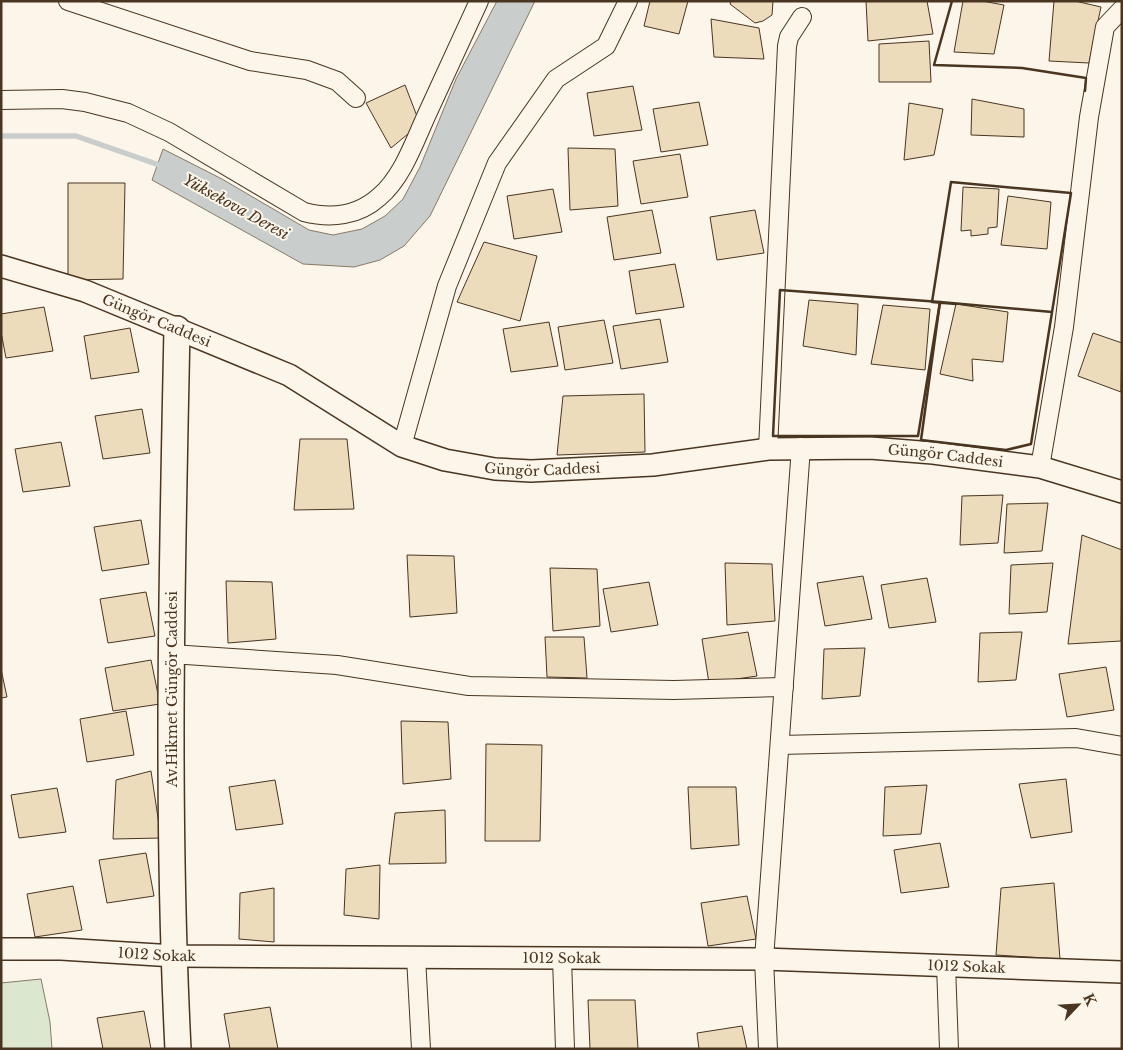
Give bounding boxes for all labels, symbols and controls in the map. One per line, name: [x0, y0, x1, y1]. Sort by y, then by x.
water label: Yüksekova Deresi: [180, 170, 293, 244]
street label: Güngör Caddesi: [99, 290, 214, 351]
street label: Güngör Caddesi: [887, 440, 1005, 471]
street label: Güngör Caddesi: [483, 458, 601, 480]
street label: Av.Hikmet Güngör Caddesi: [163, 591, 181, 788]
street label: 1012 Sokak: [117, 944, 196, 965]
street label: 1012 Sokak: [523, 949, 601, 967]
street label: 1012 Sokak: [927, 956, 1006, 977]
north arrow: [1053, 980, 1103, 1030]
text: K: [1079, 990, 1101, 1009]

